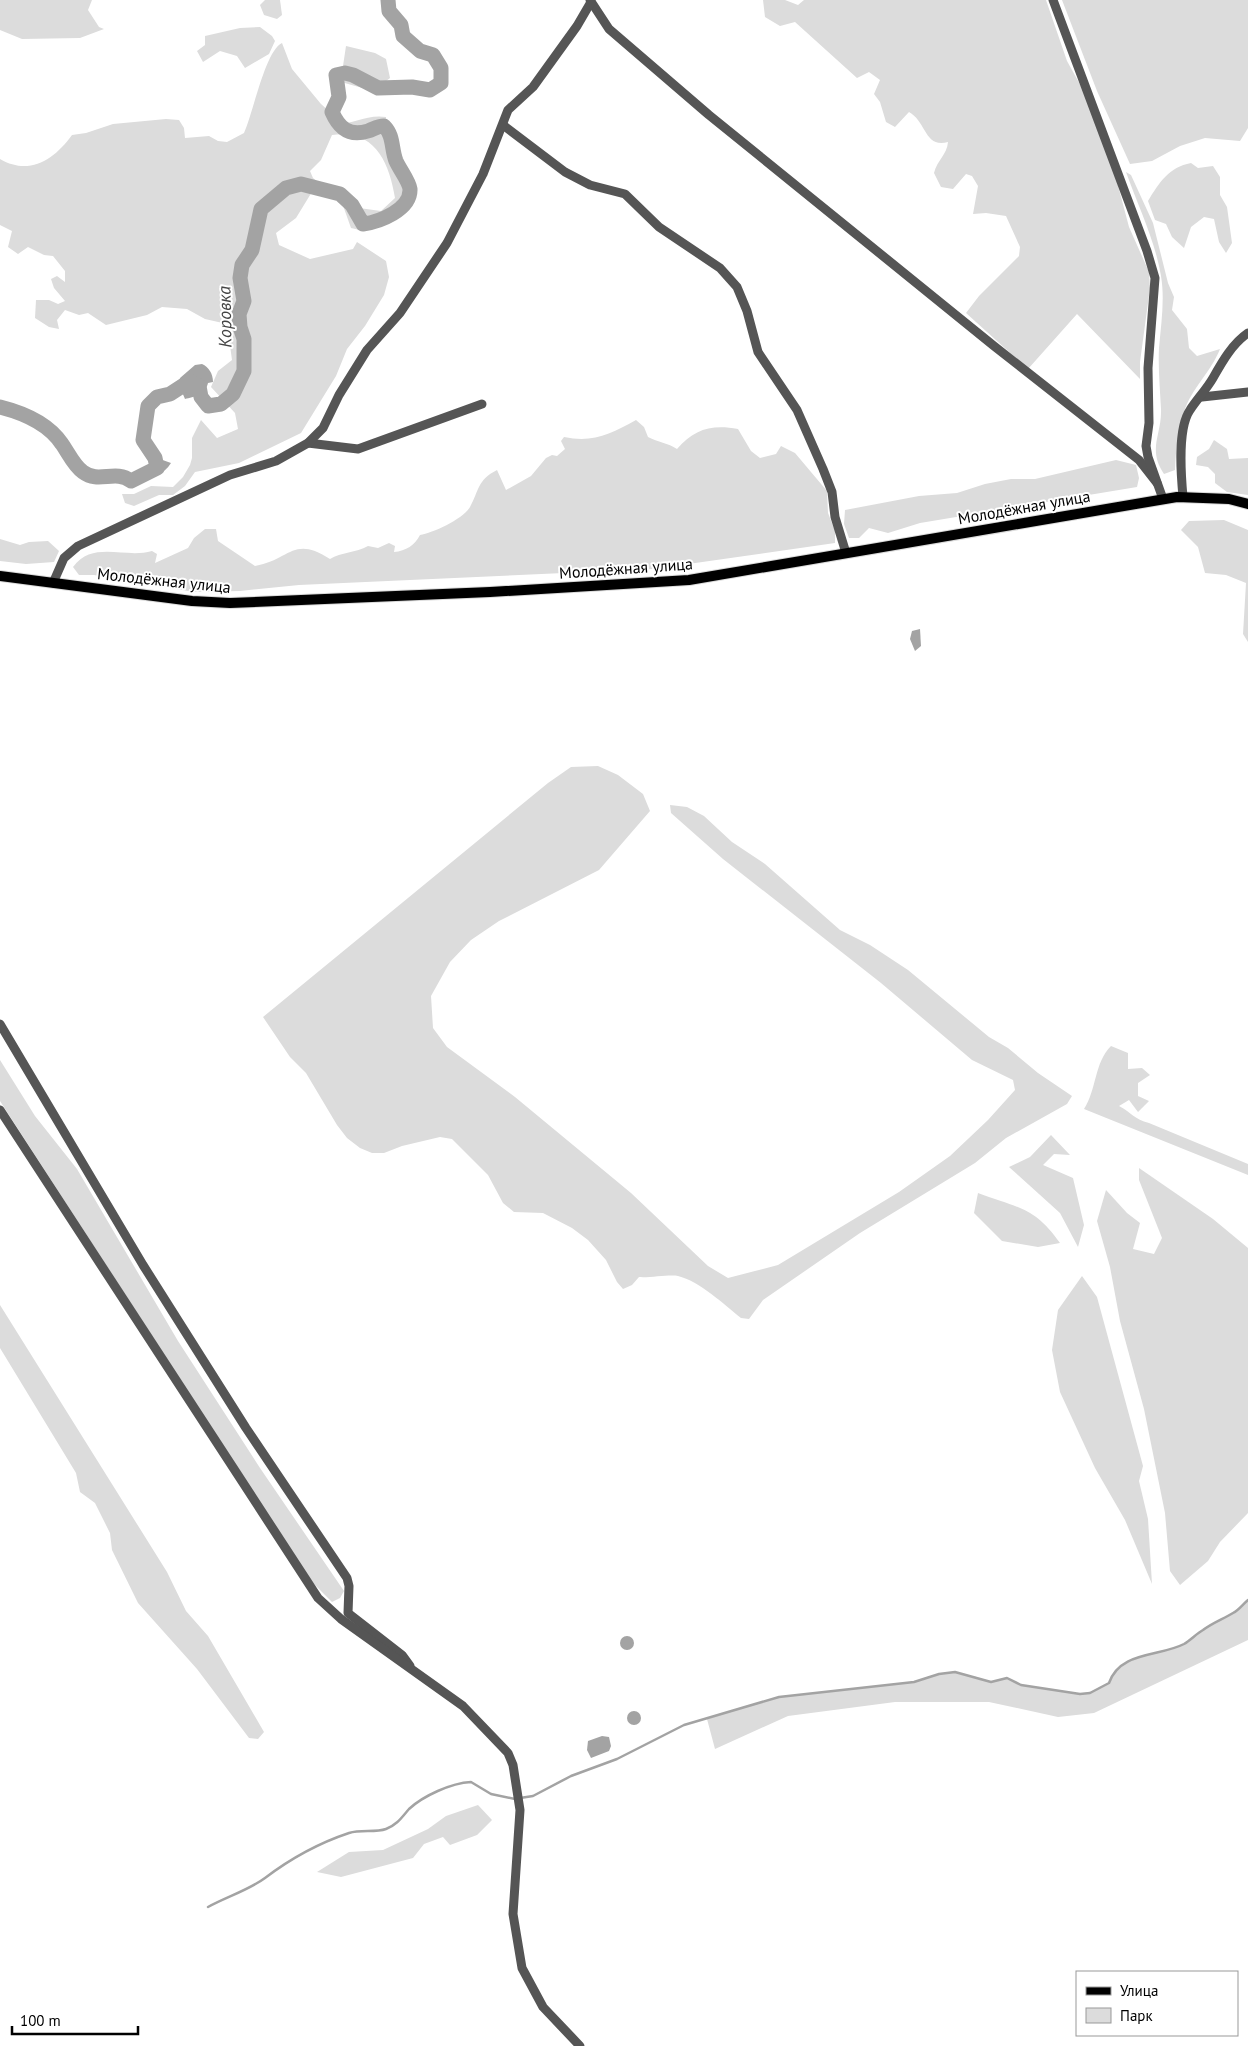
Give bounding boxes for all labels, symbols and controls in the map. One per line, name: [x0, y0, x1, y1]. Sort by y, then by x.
water label: Коровка: [212, 286, 237, 348]
street label: Молодёжная улица: [956, 486, 1092, 528]
street label: Молодёжная улица: [558, 553, 694, 583]
street label: Молодёжная улица: [96, 563, 232, 597]
legend: [1076, 1971, 1238, 2036]
text: Улица: [1120, 1981, 1158, 2000]
scale bar: [12, 2004, 139, 2036]
text: Парк: [1120, 2006, 1153, 2025]
text: 100 m: [20, 2011, 61, 2030]

